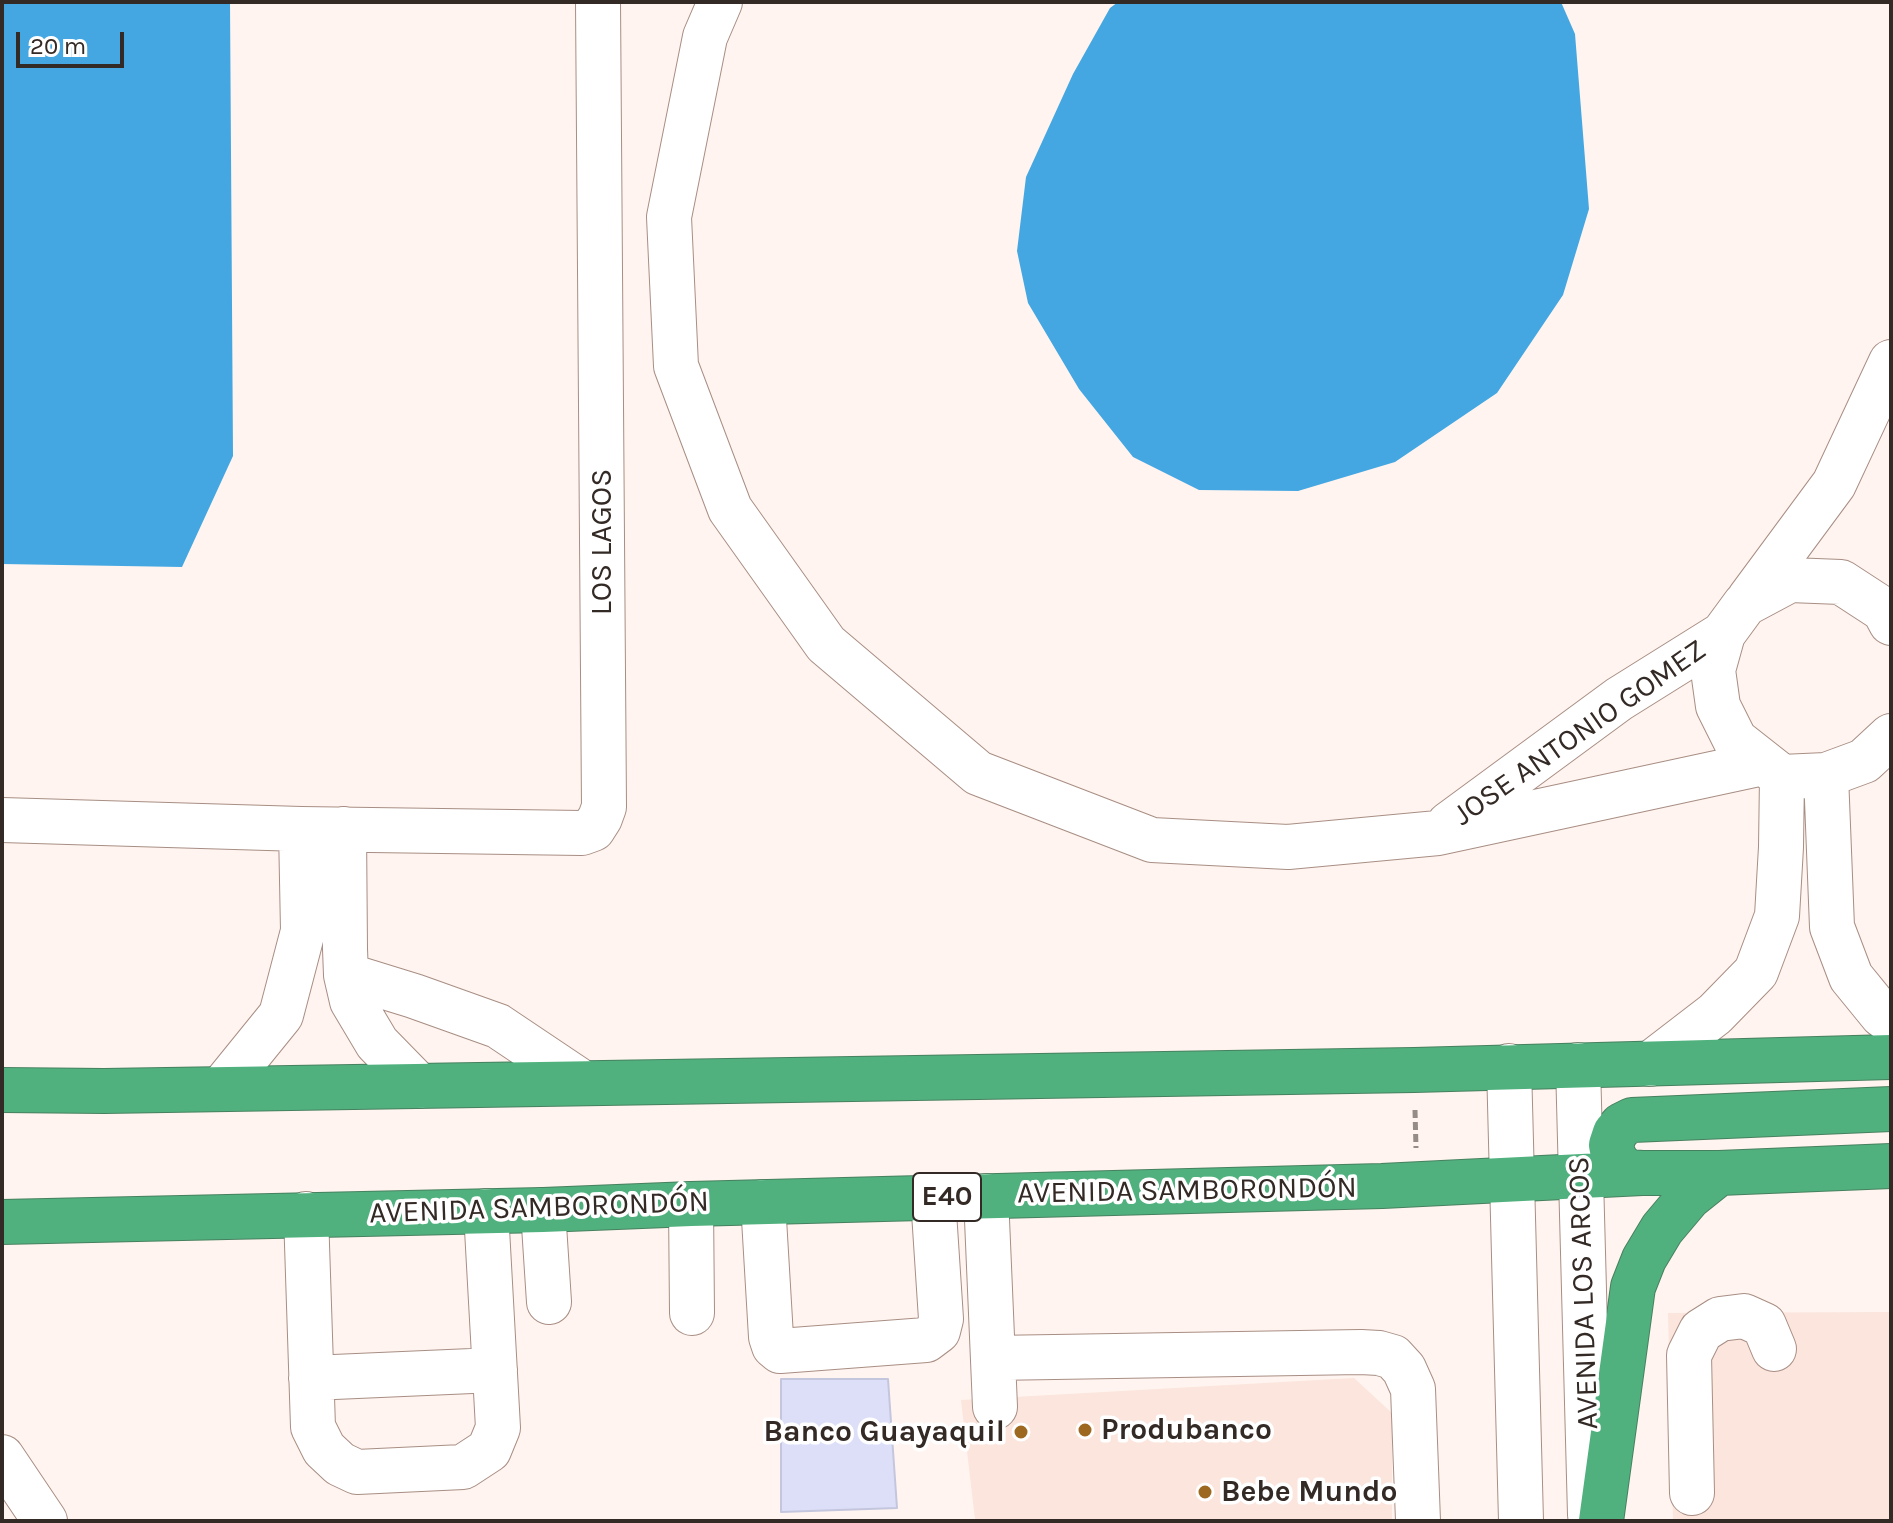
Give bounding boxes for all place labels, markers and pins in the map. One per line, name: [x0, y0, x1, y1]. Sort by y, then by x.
place label: Produbanco: [1101, 1412, 1272, 1448]
place label: Banco Guayaquil: [763, 1414, 1005, 1450]
marker: Produbanco: [1076, 1421, 1094, 1439]
marker: Banco Guayaquil: [1012, 1423, 1030, 1441]
place label: Bebe Mundo: [1221, 1474, 1397, 1510]
marker: Bebe Mundo: [1196, 1483, 1214, 1501]

